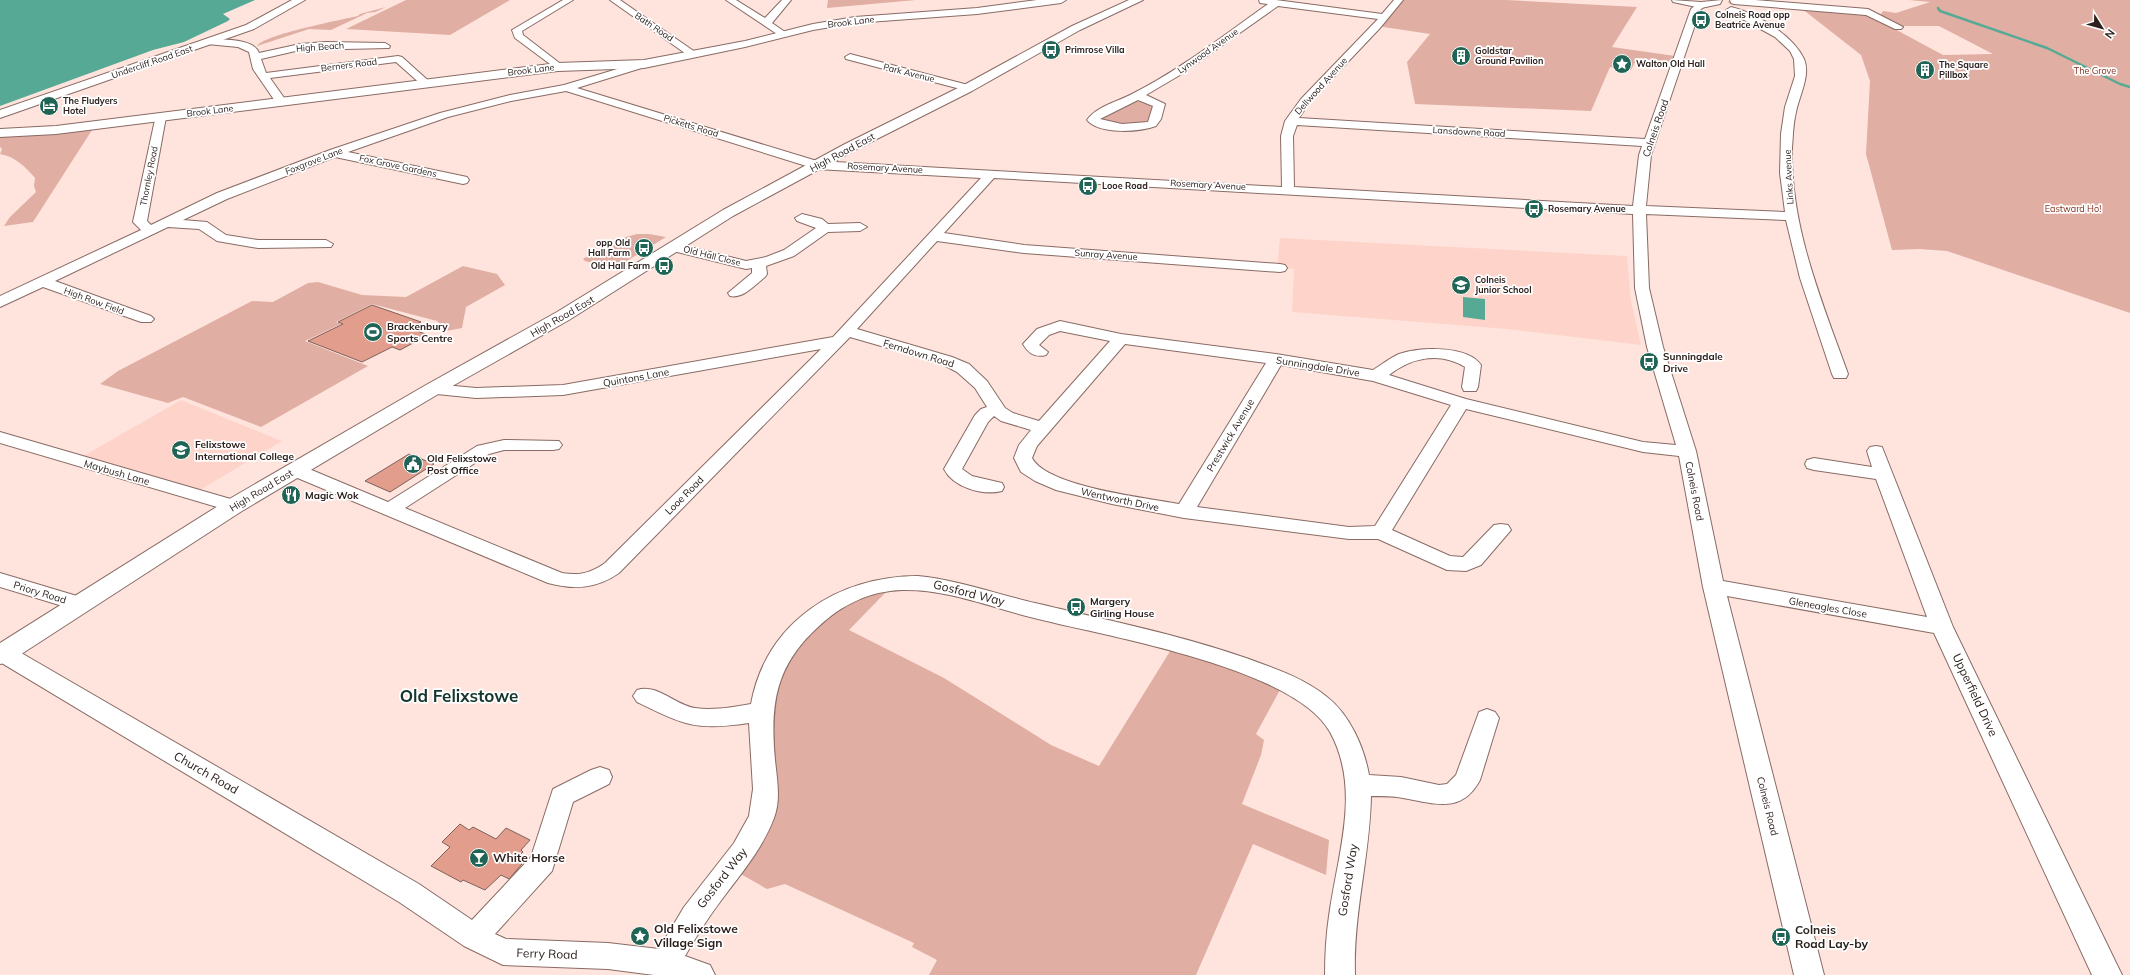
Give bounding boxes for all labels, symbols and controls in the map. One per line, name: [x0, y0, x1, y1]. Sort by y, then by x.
north arrow: [2082, 8, 2122, 48]
bus stop icon: Colneis Road opp Beatrice Avenue: [1690, 9, 1712, 31]
place label: Colneis Road opp Beatrice Avenue: [1715, 9, 1790, 30]
street label: Bath Road: [633, 10, 676, 44]
street label: Brook Lane: [827, 13, 875, 30]
street label: Lynwood Avenue: [1175, 25, 1241, 76]
text: N: [2102, 26, 2118, 42]
street label: High Beach: [296, 39, 344, 54]
bus stop icon: Primrose Villa: [1040, 39, 1062, 61]
street label: Undercliff Road East: [110, 42, 194, 81]
place label: Primrose Villa: [1065, 44, 1125, 55]
building icon: Goldstar Ground Pavilion: [1450, 45, 1472, 67]
place label: Goldstar Ground Pavilion: [1475, 45, 1543, 66]
place icon: Walton Old Hall: [1611, 53, 1633, 75]
street label: Dellwood Avenue: [1292, 55, 1349, 116]
street label: Berners Road: [320, 56, 378, 73]
place label: Walton Old Hall: [1636, 58, 1705, 69]
building icon: The Square Pillbox: [1914, 59, 1936, 81]
place label: The Square Pillbox: [1939, 59, 1988, 80]
street label: Brook Lane: [507, 61, 555, 78]
street label: Park Avenue: [882, 61, 936, 84]
park label: The Grove: [2074, 65, 2116, 76]
hotel icon: The Fludyers Hotel: [38, 95, 60, 117]
place label: The Fludyers Hotel: [63, 95, 118, 116]
street label: Colneis Road: [1640, 98, 1671, 159]
street label: Brook Lane: [186, 102, 234, 119]
street label: Picketts Road: [662, 112, 720, 139]
street label: Lansdowne Road: [1432, 124, 1506, 139]
street label: High Road East: [807, 130, 877, 175]
street label: Foxgrove Lane: [283, 144, 344, 177]
street label: Thornley Road: [137, 145, 161, 207]
street label: Links Avenue: [1782, 149, 1795, 205]
street label: Fox Grove Gardens: [358, 152, 438, 179]
street label: Rosemary Avenue: [847, 160, 923, 176]
bus stop icon: Looe Road: [1077, 175, 1099, 197]
street label: Rosemary Avenue: [1170, 177, 1246, 193]
place label: Looe Road: [1102, 180, 1148, 191]
bus stop icon: Rosemary Avenue: [1523, 198, 1545, 220]
place label: Rosemary Avenue: [1548, 203, 1626, 215]
park label: Eastward Ho!: [2045, 203, 2101, 214]
place label: opp Old Hall Farm: [588, 237, 630, 258]
bus stop icon: opp Old Hall Farm: [633, 237, 655, 259]
street label: Old Hall Close: [682, 243, 742, 268]
street label: Sunray Avenue: [1074, 247, 1138, 263]
bus stop icon: Old Hall Farm: [653, 255, 675, 277]
place label: Old Hall Farm: [591, 260, 650, 271]
school or university icon: Colneis Junior School: [1450, 274, 1472, 296]
place label: Colneis Junior School: [1475, 274, 1532, 295]
street label: High Row Field: [63, 285, 126, 316]
street label: High Road East: [528, 293, 597, 340]
place label: Brackenbury Sports Centre: [387, 320, 453, 345]
sports icon: Brackenbury Sports Centre: [362, 321, 384, 343]
street label: Ferndown Road: [882, 336, 956, 370]
place label: Sunningdale Drive: [1663, 350, 1723, 375]
bus stop icon: Sunningdale Drive: [1638, 351, 1660, 373]
street label: Sunningdale Drive: [1275, 353, 1361, 380]
street label: Quintons Lane: [602, 365, 670, 390]
street label: Prestwick Avenue: [1204, 397, 1257, 474]
place label: Felixstowe International College: [195, 438, 294, 463]
school or university icon: Felixstowe International College: [170, 439, 192, 461]
place label: Old Felixstowe Post Office: [427, 452, 497, 477]
public building icon: Old Felixstowe Post Office: [402, 453, 424, 475]
street label: Maybush Lane: [82, 457, 151, 488]
street label: Colneis Road: [1682, 460, 1707, 522]
street label: High Road East: [227, 466, 296, 515]
street label: Looe Road: [662, 473, 706, 517]
restaurant icon: Magic Wok: [280, 484, 302, 506]
street label: Wentworth Drive: [1080, 485, 1160, 514]
place label: Magic Wok: [305, 489, 359, 502]
street label: Gosford Way: [932, 576, 1007, 609]
street label: Priory Road: [12, 578, 68, 607]
street label: Gleneagles Close: [1788, 594, 1868, 621]
place label: Margery Girling House: [1090, 595, 1155, 620]
bus stop icon: Margery Girling House: [1065, 596, 1087, 618]
street label: Upperfield Drive: [1950, 651, 2001, 739]
district label: Old Felixstowe: [400, 685, 518, 706]
street label: Church Road: [171, 748, 241, 797]
street label: Colneis Road: [1754, 775, 1781, 837]
street label: Gosford Way: [1334, 842, 1361, 917]
street label: Gosford Way: [693, 844, 750, 911]
bar icon: White Horse: [468, 847, 490, 869]
place label: White Horse: [493, 850, 565, 865]
place label: Old Felixstowe Village Sign: [653, 921, 738, 950]
place label: Colneis Road Lay-by: [1795, 922, 1869, 951]
place icon: Old Felixstowe Village Sign: [629, 925, 651, 947]
bus stop icon: Colneis Road Lay-by: [1770, 926, 1792, 948]
street label: Ferry Road: [516, 945, 578, 962]

